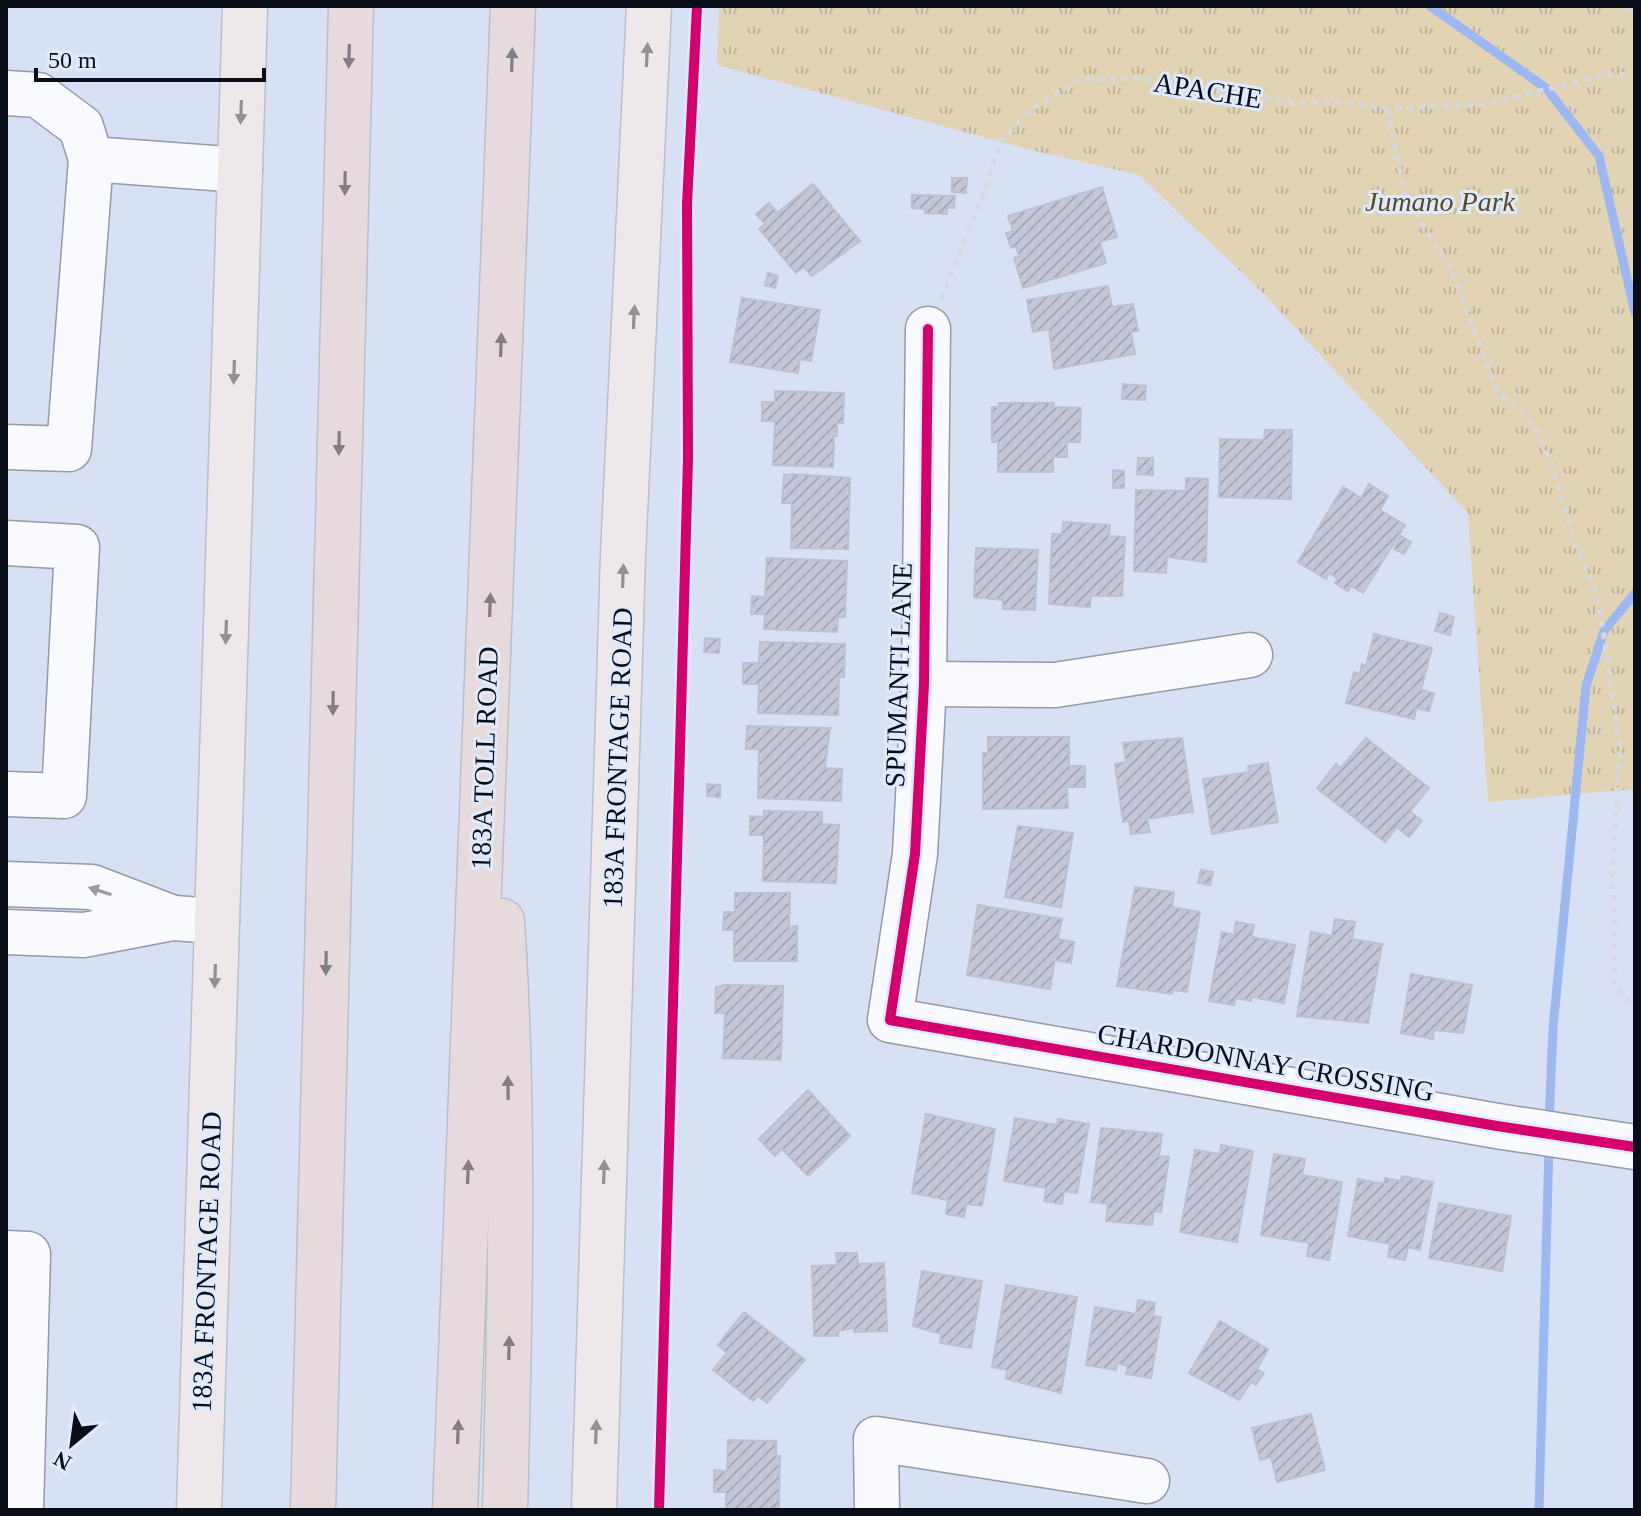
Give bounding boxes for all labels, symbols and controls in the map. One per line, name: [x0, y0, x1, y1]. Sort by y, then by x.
scale bar: [36, 32, 264, 82]
one-way arrow: [640, 42, 653, 67]
one-way arrow: [342, 44, 355, 69]
text: 50 m: [48, 47, 97, 73]
one-way arrow: [506, 47, 518, 72]
street label: APACHE: [1151, 67, 1264, 114]
one-way arrow: [235, 100, 248, 125]
one-way arrow: [339, 171, 352, 196]
park label: Jumano Park: [1365, 186, 1516, 217]
one-way arrow: [628, 304, 641, 329]
one-way arrow: [494, 332, 507, 357]
one-way arrow: [227, 360, 240, 385]
one-way arrow: [333, 431, 345, 456]
street label: SPUMANTI LANE: [879, 562, 918, 788]
one-way arrow: [616, 563, 629, 588]
one-way arrow: [483, 592, 496, 617]
street label: 183A FRONTAGE ROAD: [597, 607, 638, 909]
one-way arrow: [219, 620, 232, 645]
street label: 183A TOLL ROAD: [465, 646, 504, 870]
one-way arrow: [326, 691, 339, 716]
one-way arrow: [88, 884, 112, 897]
one-way arrow: [320, 951, 333, 976]
one-way arrow: [209, 964, 221, 989]
street label: CHARDONNAY CROSSING: [1095, 1018, 1437, 1107]
one-way arrow: [501, 1075, 514, 1100]
street label: 183A FRONTAGE ROAD: [186, 1111, 227, 1413]
one-way arrow: [461, 1159, 474, 1184]
one-way arrow: [598, 1159, 611, 1184]
one-way arrow: [503, 1335, 516, 1360]
north arrow: [32, 1404, 112, 1484]
one-way arrow: [452, 1419, 465, 1444]
one-way arrow: [590, 1419, 603, 1444]
text: N: [49, 1446, 76, 1476]

